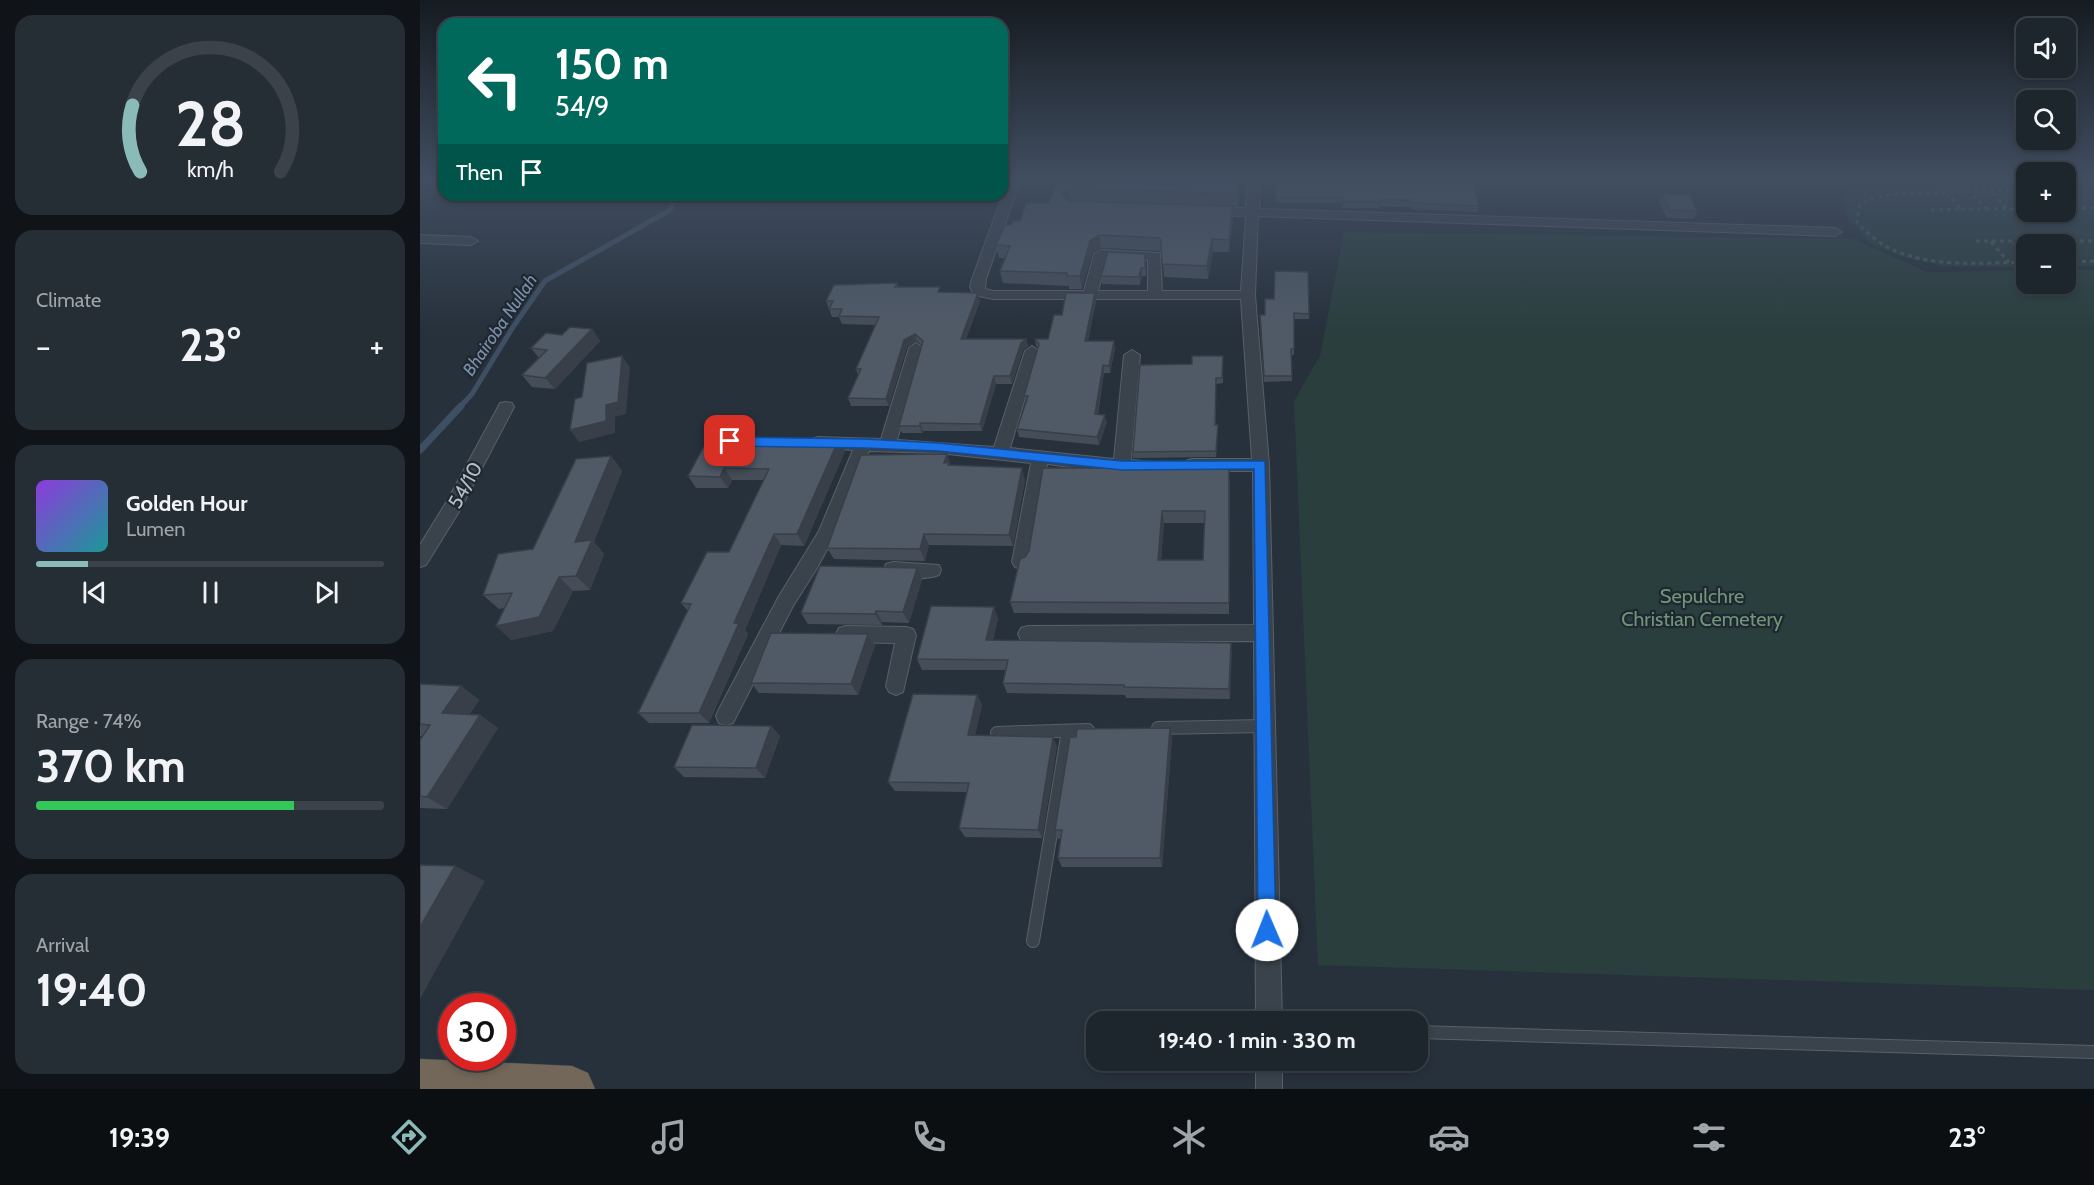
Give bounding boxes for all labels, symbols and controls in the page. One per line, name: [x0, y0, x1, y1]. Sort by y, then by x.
map controls: [2016, 18, 2076, 294]
button: sound: [2016, 18, 2076, 78]
text: 150 m: [555, 38, 669, 90]
icon: left: [456, 42, 534, 120]
text: 28: [175, 86, 245, 162]
text: 54/9: [555, 90, 609, 123]
button: search: [2016, 90, 2076, 150]
text: km/h: [187, 156, 233, 182]
icon: arrive: [515, 156, 548, 189]
text: Then: [456, 159, 503, 186]
button: +: [2016, 162, 2076, 222]
button: −: [2016, 234, 2076, 294]
water label: Bhairoba Nullah: [458, 270, 542, 380]
text: Climate: [36, 288, 101, 312]
text: 23°: [179, 318, 241, 372]
text: −: [36, 326, 51, 366]
text: +: [369, 326, 384, 366]
pin: [704, 415, 755, 466]
icon: arrive: [713, 424, 746, 457]
street label: 54/10: [443, 458, 487, 512]
text: Golden Hour: [126, 490, 247, 517]
text: Lumen: [126, 517, 185, 541]
icon: previous: [78, 576, 111, 609]
icon: pause: [194, 576, 227, 609]
icon: next: [310, 576, 343, 609]
park label: Sepulchre Christian Cemetery: [1621, 584, 1783, 631]
text: Range · 74%: [36, 709, 142, 733]
text: 370 km: [36, 739, 186, 793]
position arrow: [1235, 898, 1299, 962]
text: Arrival: [36, 933, 89, 957]
text: 19:40: [36, 963, 148, 1017]
speed limit sign: 30: [438, 993, 516, 1071]
text: 19:40 · 1 min · 330 m: [1158, 1027, 1356, 1054]
icon: directions: [388, 1116, 430, 1158]
icon: music: [648, 1116, 690, 1158]
icon: phone: [908, 1116, 950, 1158]
icon: climate: [1168, 1116, 1210, 1158]
icon: car: [1428, 1116, 1470, 1158]
icon: filters: [1688, 1116, 1730, 1158]
text: 19:39: [109, 1121, 170, 1154]
text: 23°: [1948, 1121, 1985, 1154]

